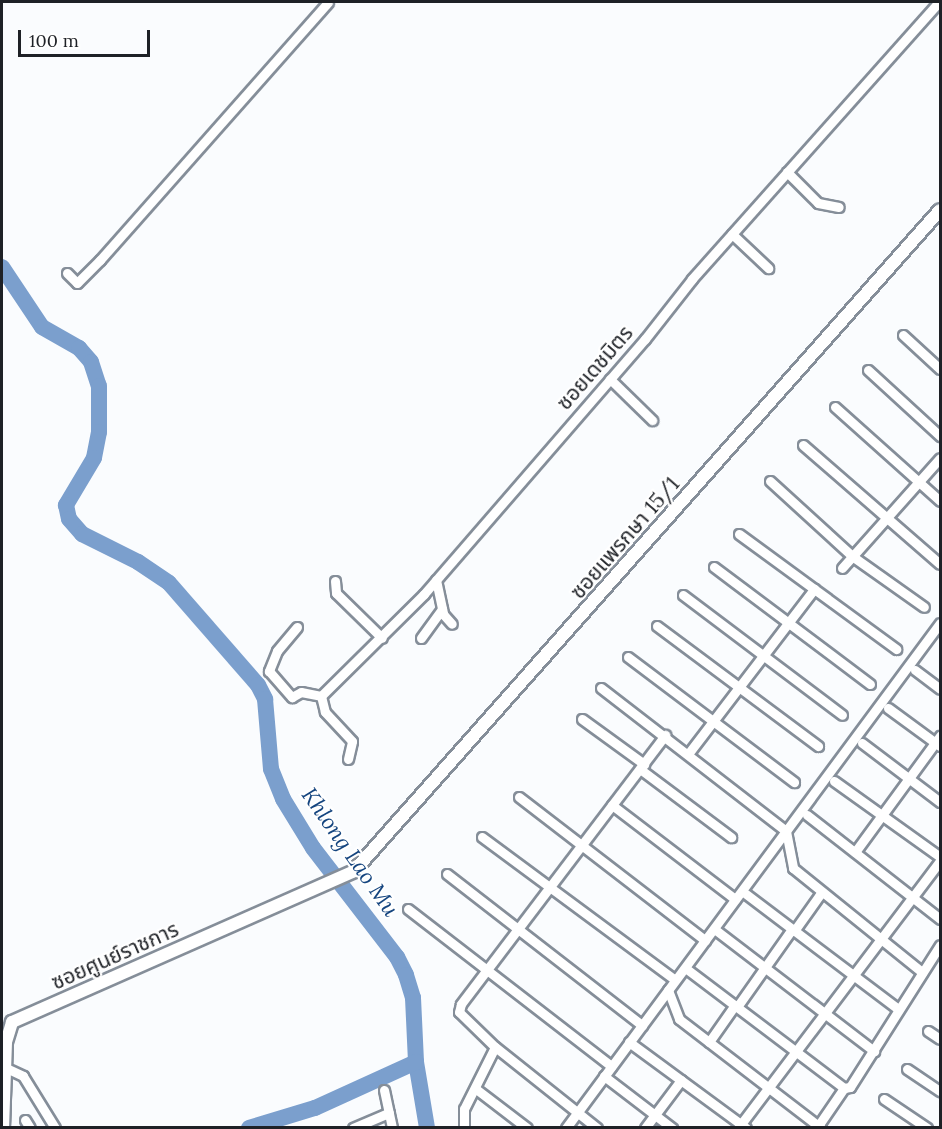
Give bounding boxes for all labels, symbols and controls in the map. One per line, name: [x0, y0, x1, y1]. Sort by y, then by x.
scale bar: [21, 18, 153, 56]
text: 100 m: [29, 29, 79, 52]
street label: ซอยเดชมิตร: [552, 321, 638, 415]
street label: ซอยแพรกษา 15/1: [565, 472, 685, 604]
water label: Khlong Lao Mu: [296, 783, 404, 921]
street label: ซอยศูนย์ราชการ: [48, 917, 182, 995]

